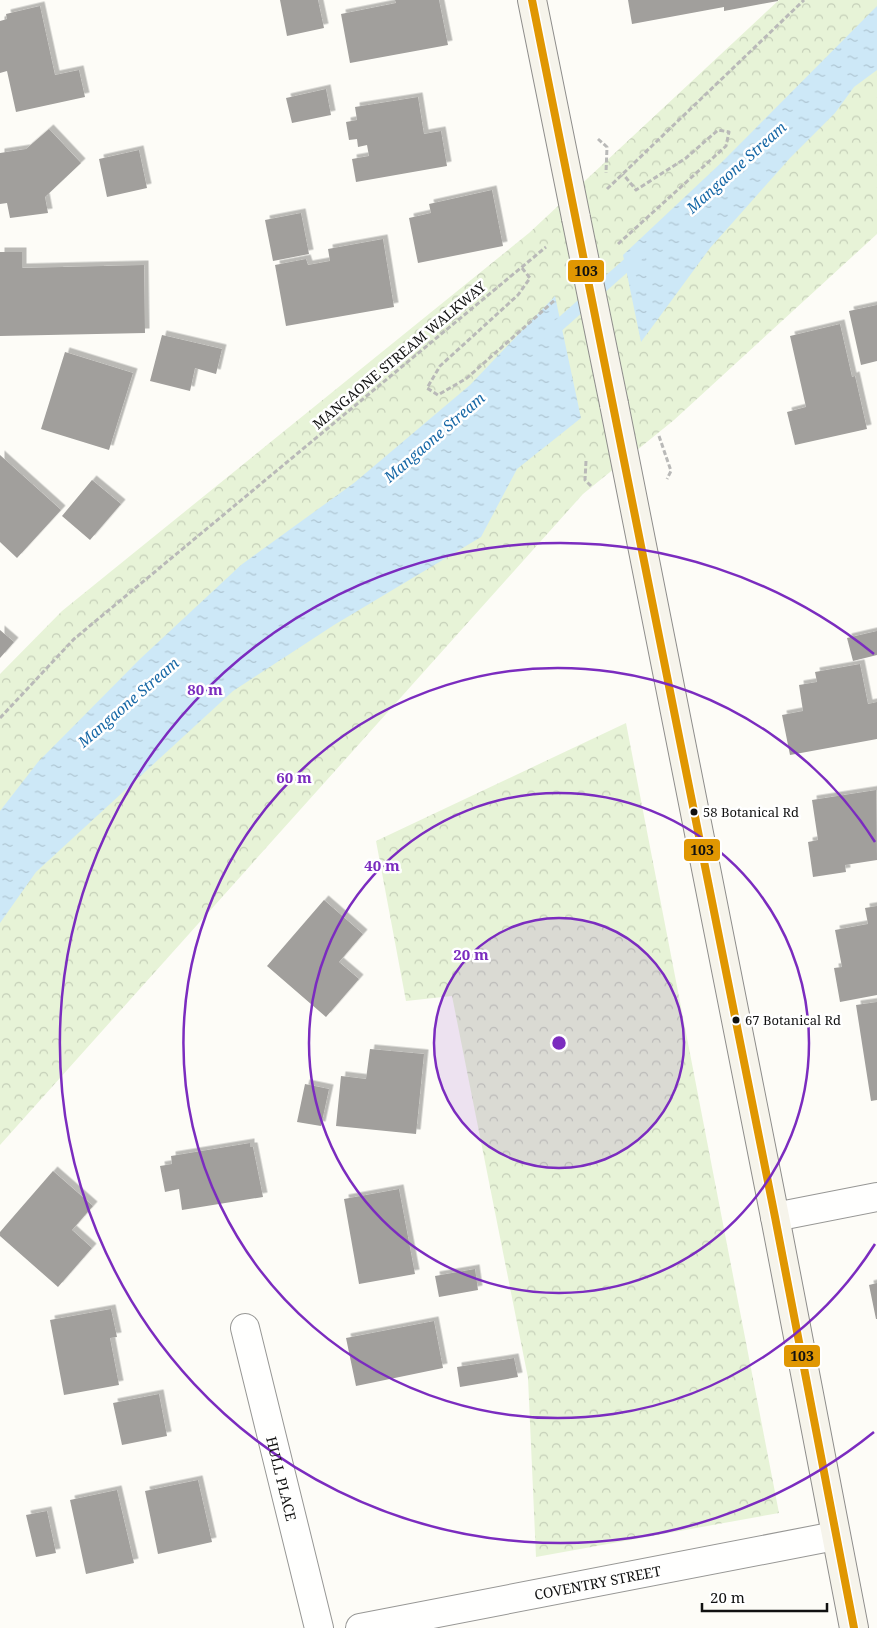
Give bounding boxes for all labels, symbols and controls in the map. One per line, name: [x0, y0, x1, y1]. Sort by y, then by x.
water label: Mangaone Stream: [681, 117, 791, 218]
line badge: 103: [567, 259, 605, 283]
text: 103: [574, 261, 598, 280]
street label: MANGAONE STREAM WALKWAY: [308, 277, 490, 433]
water label: Mangaone Stream: [379, 387, 489, 487]
water label: Mangaone Stream: [73, 652, 183, 752]
text: 80 m: [187, 679, 223, 699]
text: 60 m: [276, 767, 312, 787]
place label: 58 Botanical Rd: [703, 803, 799, 821]
marker: 58 Botanical Rd: [689, 807, 699, 817]
line badge: 103: [683, 838, 721, 862]
text: 103: [690, 840, 714, 859]
text: 40 m: [364, 855, 400, 875]
text: 20 m: [453, 944, 489, 964]
place label: 67 Botanical Rd: [745, 1011, 841, 1029]
marker: 67 Botanical Rd: [731, 1015, 741, 1025]
centre of rings: [550, 1034, 568, 1052]
line badge: 103: [783, 1344, 821, 1368]
text: 103: [790, 1346, 814, 1365]
street label: HULL PLACE: [263, 1434, 302, 1523]
street label: COVENTRY STREET: [533, 1560, 663, 1604]
scale bar: [702, 1580, 827, 1612]
text: 20 m: [710, 1587, 745, 1607]

